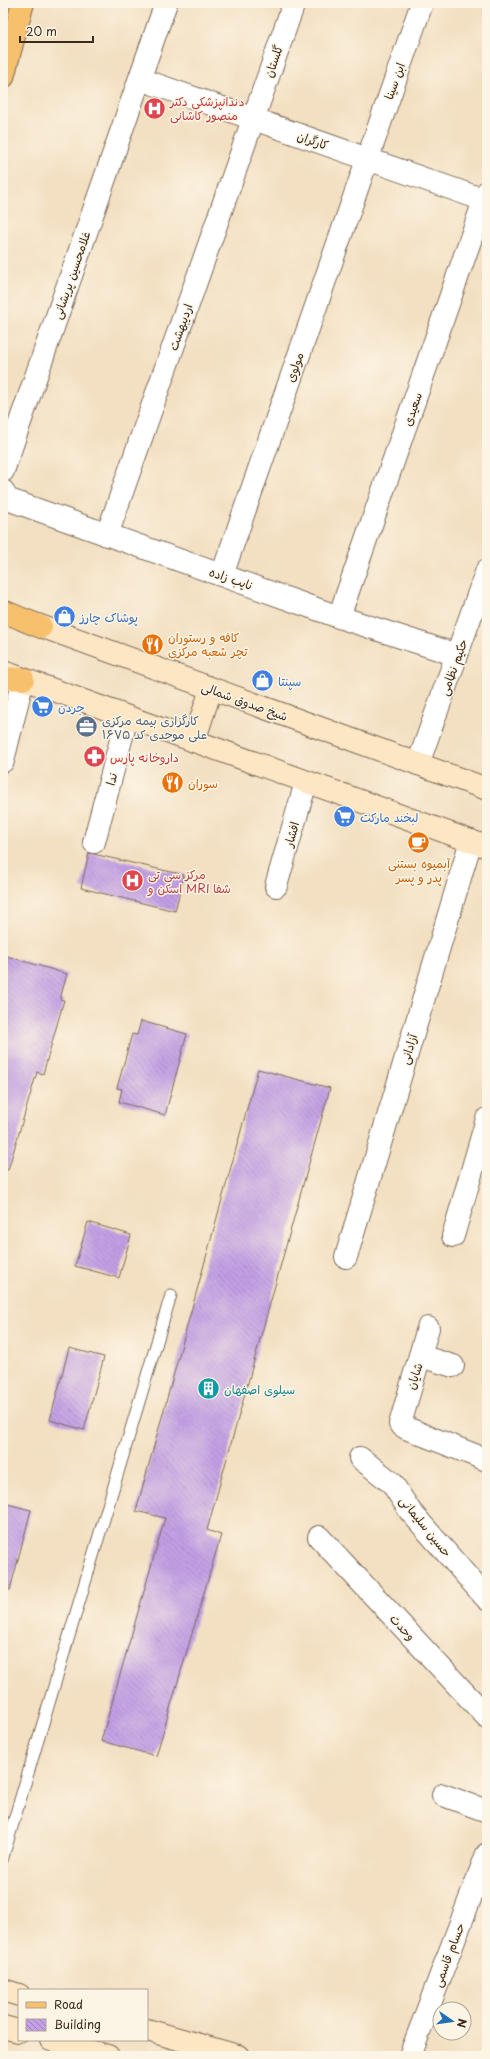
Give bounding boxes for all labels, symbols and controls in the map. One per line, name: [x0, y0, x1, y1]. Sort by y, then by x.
scale bar: [20, 18, 93, 44]
text: 20 m: [26, 22, 57, 40]
street label: گلستان: [259, 42, 287, 80]
street label: ابن سینا: [379, 60, 409, 102]
place label: دندانپزشکی دکتر منصور کاشانی: [169, 92, 245, 124]
hospital icon: دندانپزشکی دکتر منصور کاشانی: [141, 95, 167, 121]
street label: کارگران: [295, 126, 331, 154]
street label: غلامحسین پریشانی: [48, 229, 94, 321]
street label: اردیبهشت: [164, 301, 196, 353]
street label: مولوی: [281, 350, 307, 384]
street label: سعیدی: [398, 390, 426, 428]
street label: نایب زاده: [207, 562, 255, 594]
shop icon: پوشاک چارز: [51, 604, 77, 630]
place label: پوشاک چارز: [79, 608, 138, 626]
place label: کافه و رستوران تچر شعبه مرکزی: [168, 628, 248, 660]
restaurant icon: کافه و رستوران تچر شعبه مرکزی: [139, 631, 165, 657]
street label: حکیم نظامی: [434, 636, 472, 698]
shop icon: سپنتا: [250, 668, 276, 694]
place label: سپنتا: [278, 672, 301, 690]
street label: شیخ صدوق شمالی: [199, 677, 291, 726]
supermarket icon: جردن: [29, 694, 55, 720]
place label: جردن: [58, 698, 85, 716]
place label: کارگزاری بیمه مرکزی علی موحدی کد ۱۶۷۵: [102, 711, 207, 743]
office icon: کارگزاری بیمه مرکزی علی موحدی کد ۱۶۷۵: [74, 714, 100, 740]
pharmacy icon: داروخانه پارس: [81, 744, 107, 770]
place label: داروخانه پارس: [110, 748, 179, 766]
restaurant icon: سوران: [160, 770, 186, 796]
street label: ندا: [101, 771, 121, 787]
place label: سوران: [188, 774, 218, 792]
supermarket icon: لبخند مارکت: [331, 804, 357, 830]
place label: لبخند مارکت: [360, 808, 418, 826]
street label: افشار: [279, 819, 303, 850]
cafe icon: آبمیوه بستنی پدر و پسر: [406, 829, 432, 855]
place label: آبمیوه بستنی پدر و پسر: [388, 854, 451, 886]
place label: مرکز سی تی اسکن و MRI شفا: [147, 865, 231, 897]
hospital icon: مرکز سی تی اسکن و MRI شفا: [119, 868, 145, 894]
street label: آزادانی: [395, 1030, 421, 1067]
street label: شایان: [401, 1360, 427, 1392]
building icon: سیلوی اصفهان: [195, 1376, 221, 1402]
place label: سیلوی اصفهان: [224, 1380, 295, 1398]
street label: حسین سلیمانی: [396, 1492, 456, 1560]
street label: وحدت: [386, 1610, 420, 1644]
street label: حسام قاسمی: [428, 1920, 469, 1990]
legend: [18, 1989, 148, 2041]
text: Road: [54, 1995, 83, 2013]
north arrow: [432, 2001, 472, 2041]
text: Building: [54, 2015, 101, 2033]
text: N: [453, 2017, 471, 2030]

